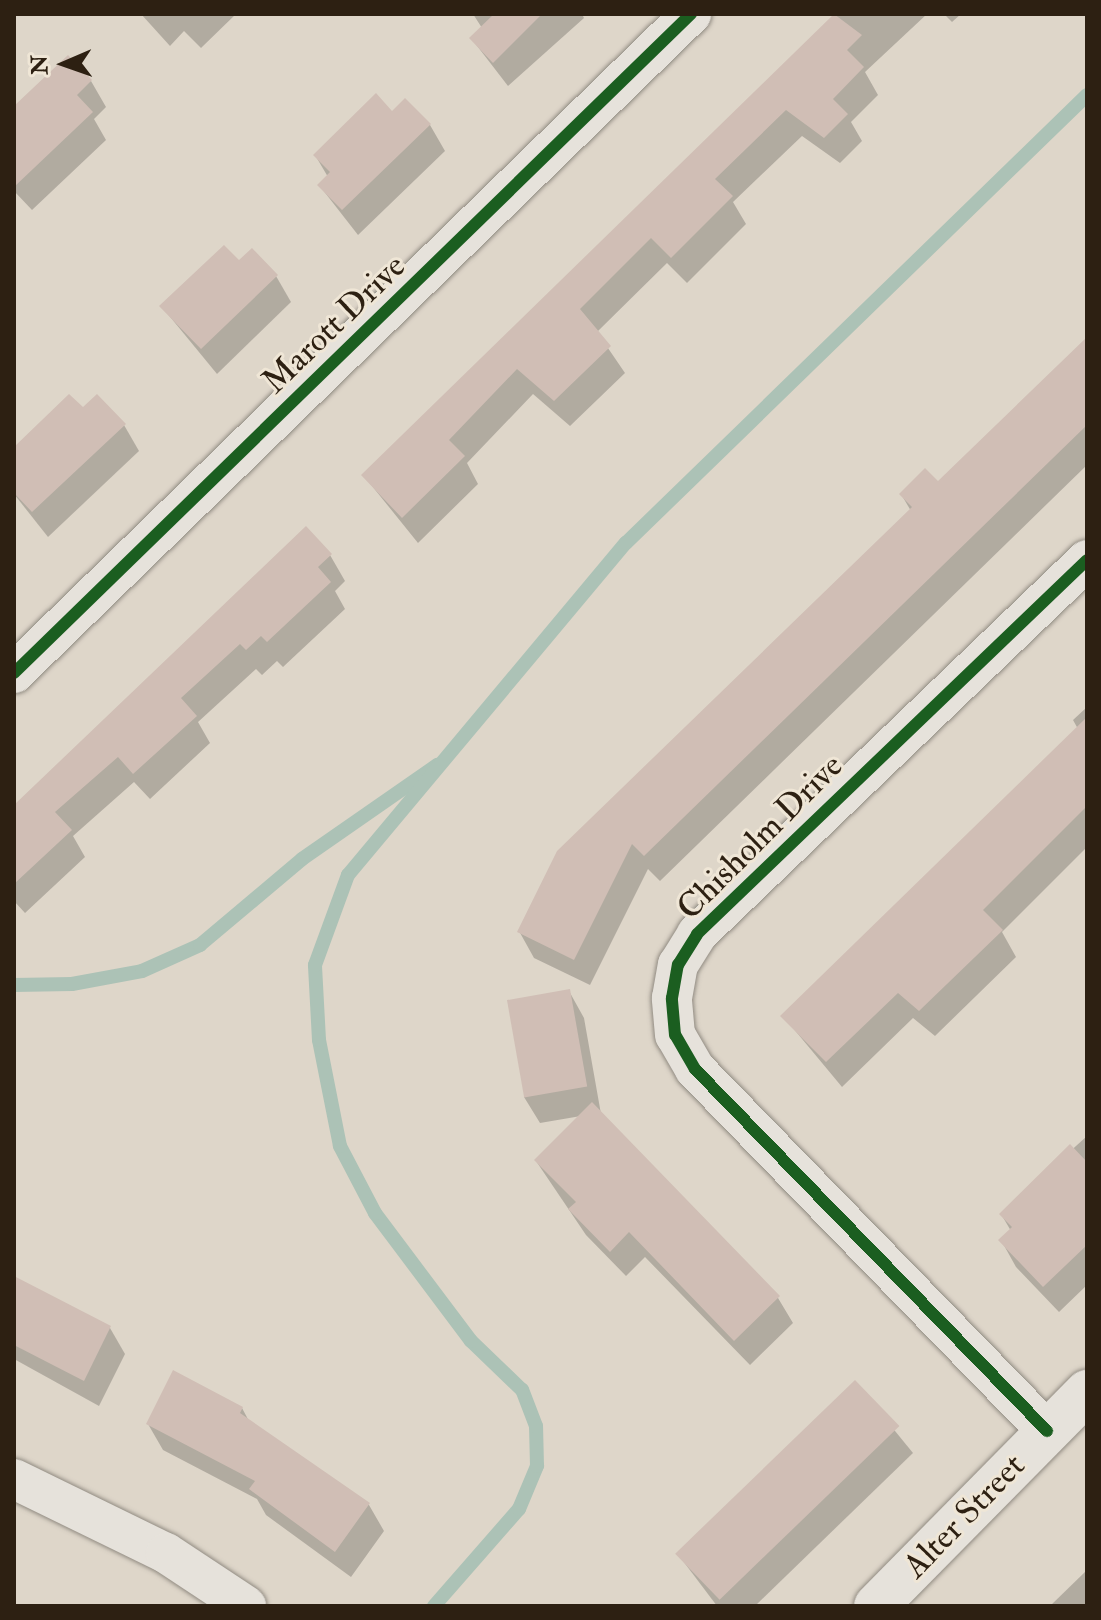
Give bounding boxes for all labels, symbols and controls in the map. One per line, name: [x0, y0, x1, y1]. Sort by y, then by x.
north arrow: [24, 24, 104, 104]
text: N: [26, 55, 54, 75]
street label: Marott Drive: [254, 246, 414, 402]
street label: Chisholm Drive: [669, 746, 851, 928]
street label: Alter Street: [895, 1445, 1033, 1587]

